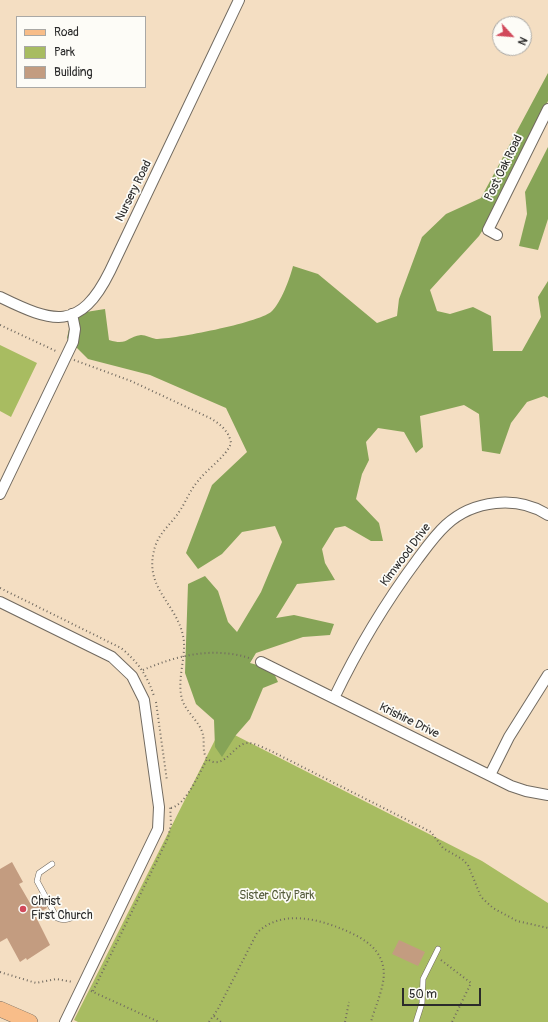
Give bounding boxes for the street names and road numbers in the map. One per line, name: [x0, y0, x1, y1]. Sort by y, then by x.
street label: Post Oak Road: [482, 133, 526, 203]
street label: Nursery Road: [113, 158, 155, 224]
street label: Kimwood Drive: [378, 521, 434, 589]
street label: Krishire Drive: [377, 700, 441, 742]

